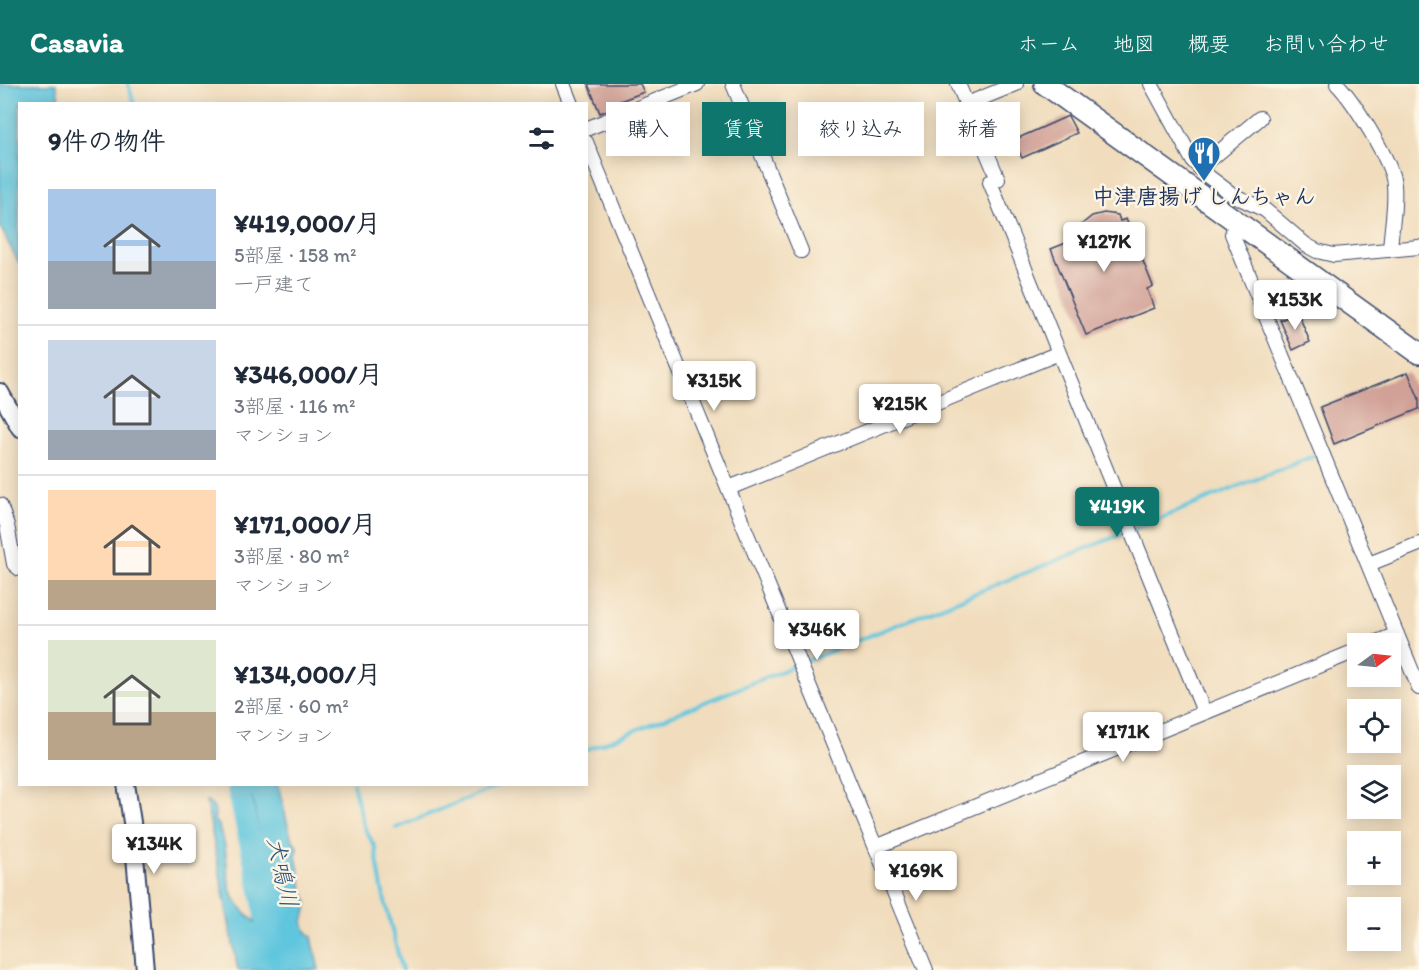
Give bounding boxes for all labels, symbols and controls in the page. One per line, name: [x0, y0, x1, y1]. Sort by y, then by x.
text: Casavia: [30, 25, 124, 59]
text: ホーム: [1018, 31, 1080, 56]
text: 地図: [1113, 31, 1155, 56]
text: 概要: [1188, 31, 1230, 56]
text: お問い合わせ: [1263, 31, 1389, 56]
chip: 購入: [606, 102, 690, 156]
chip: 賃貸: [702, 102, 786, 156]
chip: 絞り込み: [798, 102, 924, 156]
chip: 新着: [936, 102, 1020, 156]
icon: filters: [525, 122, 558, 155]
text: 9件の物件: [48, 125, 166, 157]
restaurant icon: 中津唐揚げ しんちゃん: [1186, 135, 1222, 182]
place label: 中津唐揚げ しんちゃん: [1092, 183, 1316, 210]
text: ¥419,000/月: [234, 207, 381, 239]
icon: home: [96, 213, 168, 285]
pin: ¥127K: [1062, 222, 1146, 273]
text: ¥127K: [1077, 229, 1131, 253]
text: 5部屋 · 158 m²: [234, 243, 357, 267]
text: 一戸建て: [234, 272, 314, 296]
pin: ¥153K: [1253, 280, 1337, 331]
text: ¥153K: [1268, 287, 1322, 311]
text: ¥346,000/月: [234, 358, 383, 390]
pin: ¥315K: [672, 361, 756, 412]
icon: home: [96, 364, 168, 436]
text: ¥315K: [687, 368, 741, 392]
pin: ¥215K: [858, 384, 942, 435]
text: ¥215K: [873, 391, 927, 415]
text: 3部屋 · 116 m²: [234, 394, 355, 418]
text: マンション: [234, 423, 333, 447]
pin: ¥419K: [1075, 487, 1159, 538]
text: ¥419K: [1089, 494, 1145, 518]
text: ¥171,000/月: [234, 508, 377, 540]
icon: home: [96, 514, 168, 586]
text: 3部屋 · 80 m²: [234, 544, 350, 568]
text: マンション: [234, 573, 333, 597]
pin: ¥346K: [775, 610, 859, 661]
text: ¥346K: [788, 617, 846, 641]
north arrow: [1347, 633, 1401, 687]
map controls: [1347, 633, 1401, 951]
text: ¥134,000/月: [234, 658, 382, 690]
icon: home: [96, 664, 168, 736]
text: 2部屋 · 60 m²: [234, 694, 349, 718]
button: locate: [1347, 699, 1401, 753]
pin: ¥171K: [1081, 712, 1165, 763]
text: ¥171K: [1097, 719, 1149, 743]
text: マンション: [234, 723, 333, 747]
button: layers: [1347, 765, 1401, 819]
pin: ¥134K: [112, 824, 196, 875]
text: ¥134K: [126, 831, 182, 855]
button: +: [1347, 831, 1401, 885]
water label: 犬鳴川: [261, 834, 305, 910]
pin: ¥169K: [874, 851, 958, 902]
text: ¥169K: [889, 858, 943, 882]
button: −: [1347, 897, 1401, 951]

